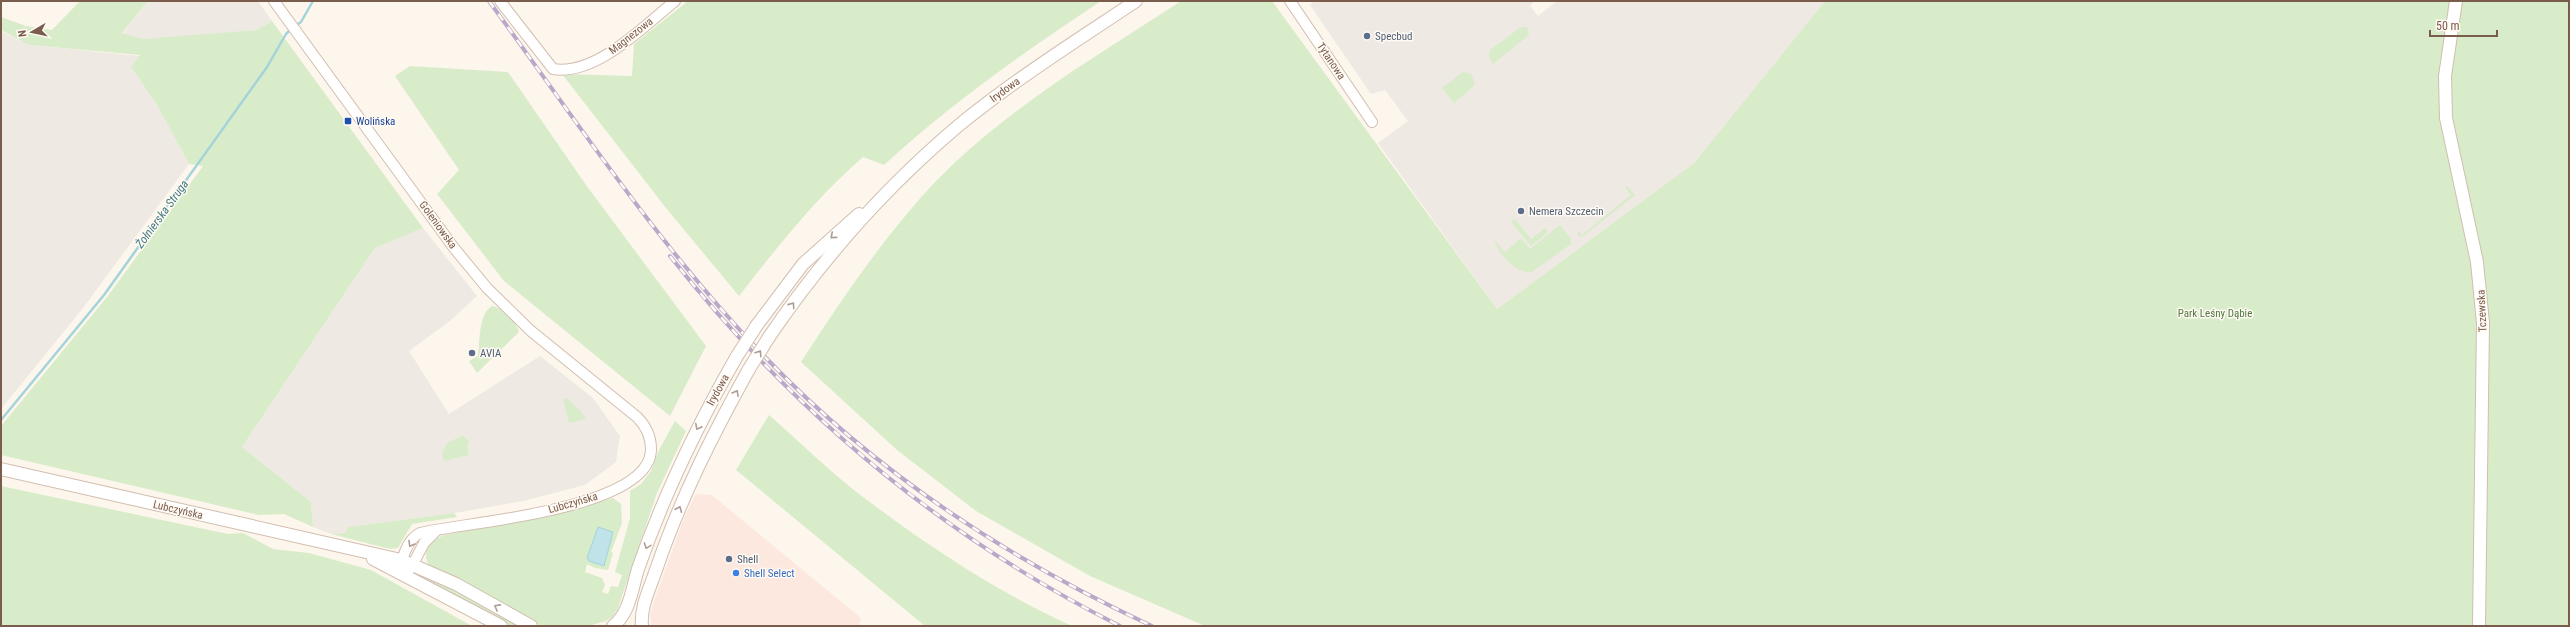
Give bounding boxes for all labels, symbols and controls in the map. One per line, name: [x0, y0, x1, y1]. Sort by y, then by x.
north arrow: [12, 12, 52, 52]
scale bar: [2430, 12, 2497, 38]
street label: Magnezowa: [606, 15, 656, 57]
text: 50 m: [2436, 19, 2460, 33]
text: N: [16, 29, 30, 38]
place label: Specbud: [1375, 30, 1413, 43]
marker: Specbud: [1362, 31, 1372, 41]
street label: Tytanowa: [1314, 40, 1348, 82]
street label: Irydowa: [987, 75, 1023, 105]
place label: Wolińska: [356, 115, 395, 128]
marker: Wolińska: [343, 116, 353, 126]
water label: Żołnierska Struga: [131, 177, 191, 252]
street label: Goleniowska: [416, 199, 460, 251]
place label: Nemera Szczecin: [1529, 205, 1604, 218]
marker: Nemera Szczecin: [1516, 206, 1526, 216]
one-way arrow: [831, 231, 838, 238]
street label: Tczewska: [2474, 289, 2490, 333]
one-way arrow: [787, 303, 794, 310]
park label: Park Leśny Dąbie: [2178, 307, 2252, 320]
place label: AVIA: [480, 347, 502, 360]
marker: AVIA: [467, 348, 477, 358]
one-way arrow: [754, 350, 762, 357]
street label: Irydowa: [704, 372, 732, 408]
one-way arrow: [731, 390, 738, 397]
one-way arrow: [695, 422, 703, 430]
street label: Lubczyńska: [547, 490, 599, 516]
street label: Lubczyńska: [152, 498, 204, 522]
one-way arrow: [674, 506, 682, 513]
one-way arrow: [408, 540, 415, 547]
one-way arrow: [643, 542, 651, 549]
place label: Shell: [737, 553, 758, 566]
marker: Shell: [724, 554, 734, 564]
place label: Shell Select: [744, 567, 795, 580]
marker: Shell Select: [731, 568, 741, 578]
one-way arrow: [494, 604, 501, 611]

